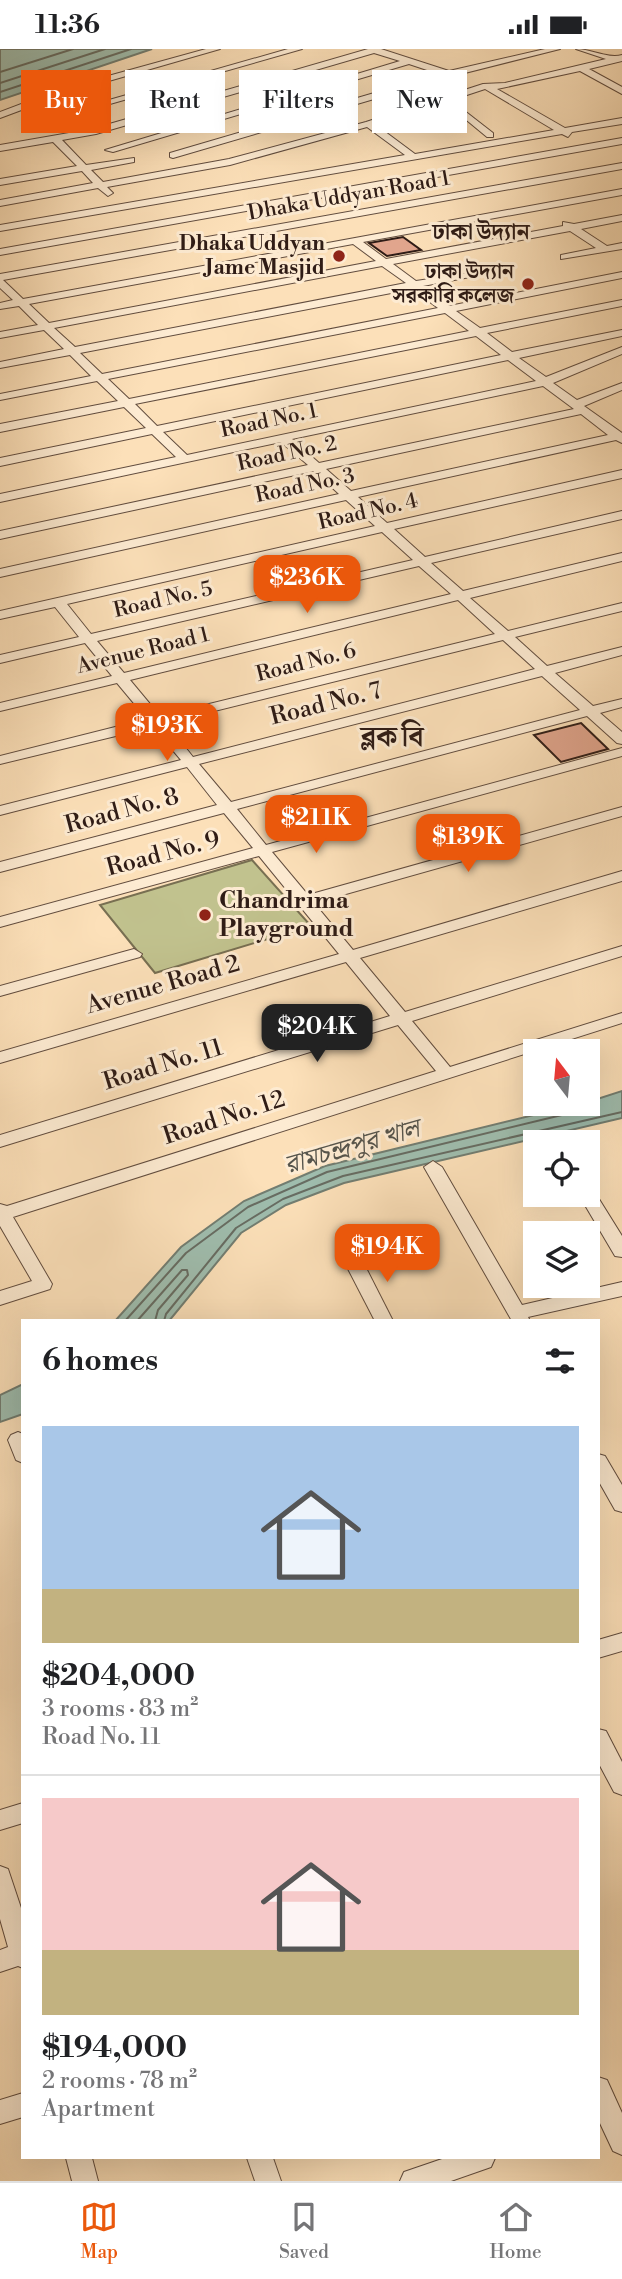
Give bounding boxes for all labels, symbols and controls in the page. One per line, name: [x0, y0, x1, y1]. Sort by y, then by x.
text: 11:36: [35, 9, 100, 41]
chip: Buy: [21, 70, 111, 133]
chip: Rent: [125, 70, 225, 133]
chip: Filters: [239, 70, 358, 133]
chip: New: [372, 70, 467, 133]
street label: Dhaka Uddyan Road 1: [246, 165, 452, 227]
district label: ঢাকা উদ্যান: [431, 218, 531, 246]
place label: Dhaka Uddyan Jame Masjid: [179, 231, 325, 281]
marker: Dhaka Uddyan Jame Masjid: [331, 248, 347, 264]
place label: ঢাকা উদ্যান সরকারি কলেজ: [391, 258, 516, 309]
marker: ঢাকা উদ্যান সরকারি কলেজ: [520, 276, 536, 292]
street label: Road No. 1: [218, 398, 320, 444]
street label: Road No. 2: [235, 431, 339, 477]
street label: Road No. 3: [253, 463, 357, 509]
street label: Road No. 4: [315, 488, 421, 536]
pin: $236K: [258, 555, 356, 615]
text: $236K: [269, 564, 345, 592]
street label: Road No. 5: [111, 576, 215, 624]
street label: Avenue Road 1: [73, 622, 212, 680]
street label: Road No. 6: [253, 638, 359, 688]
street label: Road No. 7: [267, 676, 385, 732]
pin: $193K: [118, 703, 216, 763]
text: $193K: [131, 712, 203, 740]
district label: ব্লক বি: [359, 719, 426, 755]
street label: Road No. 8: [62, 781, 182, 841]
pin: $211K: [267, 795, 365, 855]
text: $211K: [281, 804, 351, 832]
pin: $139K: [419, 815, 517, 874]
text: $139K: [432, 823, 504, 851]
street label: Road No. 9: [103, 824, 223, 884]
place label: Chandrima Playground: [219, 886, 354, 944]
marker: Chandrima Playground: [197, 907, 213, 923]
street label: Avenue Road 2: [82, 949, 243, 1022]
pin: $204K: [268, 1005, 366, 1064]
text: $204K: [278, 1013, 356, 1041]
street label: Road No. 11: [99, 1032, 227, 1097]
north arrow: [523, 1039, 600, 1117]
map controls: [523, 1039, 600, 1298]
street label: Road No. 12: [159, 1084, 289, 1152]
water label: রামচন্দ্রপুর খাল: [281, 1111, 428, 1182]
button: locate: [523, 1130, 600, 1207]
button: layers: [523, 1221, 600, 1298]
pin: $194K: [338, 1225, 436, 1284]
text: $194K: [351, 1233, 423, 1261]
text: 6 homes: [42, 1342, 158, 1380]
icon: filters: [541, 1342, 579, 1380]
icon: home: [248, 1472, 374, 1598]
text: $204,000: [42, 1657, 195, 1695]
text: 3 rooms · 83 m²: [42, 1695, 198, 1723]
text: Road No. 11: [42, 1723, 161, 1751]
icon: home: [248, 1844, 374, 1970]
text: $194,000: [42, 2029, 187, 2067]
text: 2 rooms · 78 m²: [42, 2067, 197, 2095]
text: Apartment: [42, 2095, 155, 2123]
tab: Map: [80, 2198, 118, 2264]
tab: Saved: [279, 2198, 329, 2264]
tab: Home: [490, 2198, 542, 2264]

